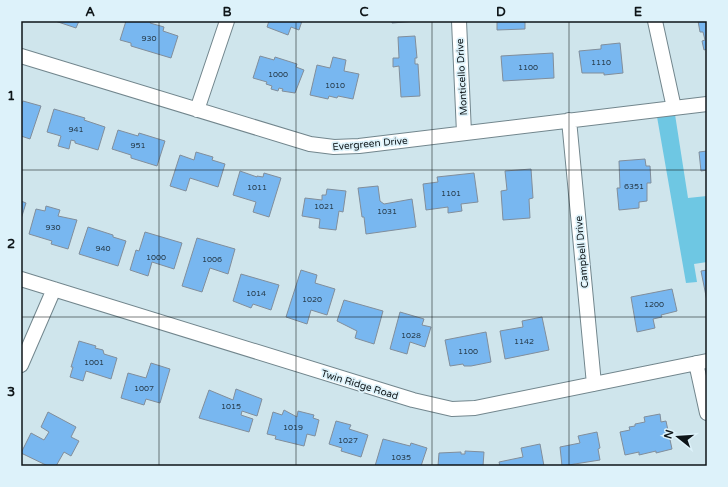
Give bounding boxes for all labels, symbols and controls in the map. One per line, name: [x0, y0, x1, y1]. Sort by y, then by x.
text: A: [85, 4, 95, 20]
text: B: [222, 4, 232, 20]
text: C: [359, 4, 369, 20]
text: D: [496, 4, 506, 20]
text: E: [634, 4, 642, 20]
house number: 930: [141, 34, 157, 43]
street label: Monticello Drive: [454, 38, 470, 116]
house number: 1110: [591, 58, 611, 67]
house number: 1100: [518, 63, 538, 72]
house number: 1000: [268, 70, 288, 79]
house number: 1010: [325, 81, 345, 90]
text: 1: [7, 88, 15, 104]
house number: 941: [68, 125, 84, 134]
street label: Evergreen Drive: [332, 135, 409, 153]
house number: 951: [130, 141, 146, 150]
house number: 6351: [624, 182, 644, 191]
house number: 1011: [247, 183, 267, 192]
house number: 1101: [441, 189, 461, 198]
house number: 1021: [314, 202, 334, 211]
house number: 1031: [377, 207, 397, 216]
street label: Campbell Drive: [573, 215, 591, 288]
house number: 930: [45, 223, 61, 232]
text: 2: [7, 236, 15, 252]
house number: 940: [95, 244, 111, 253]
house number: 1000: [146, 253, 166, 262]
house number: 1006: [202, 255, 222, 264]
house number: 1014: [246, 289, 266, 298]
house number: 1020: [302, 295, 322, 304]
house number: 1200: [644, 300, 664, 309]
house number: 1028: [401, 331, 421, 340]
house number: 1142: [514, 337, 534, 346]
house number: 1100: [458, 347, 478, 356]
house number: 1001: [84, 358, 104, 367]
street label: Twin Ridge Road: [320, 368, 400, 402]
text: 3: [7, 384, 15, 400]
house number: 1007: [134, 384, 154, 393]
house number: 1015: [221, 402, 241, 411]
north arrow: [658, 417, 698, 457]
house number: 1019: [283, 423, 303, 432]
text: N: [661, 428, 676, 440]
house number: 1027: [338, 436, 358, 445]
house number: 1035: [391, 453, 411, 462]

